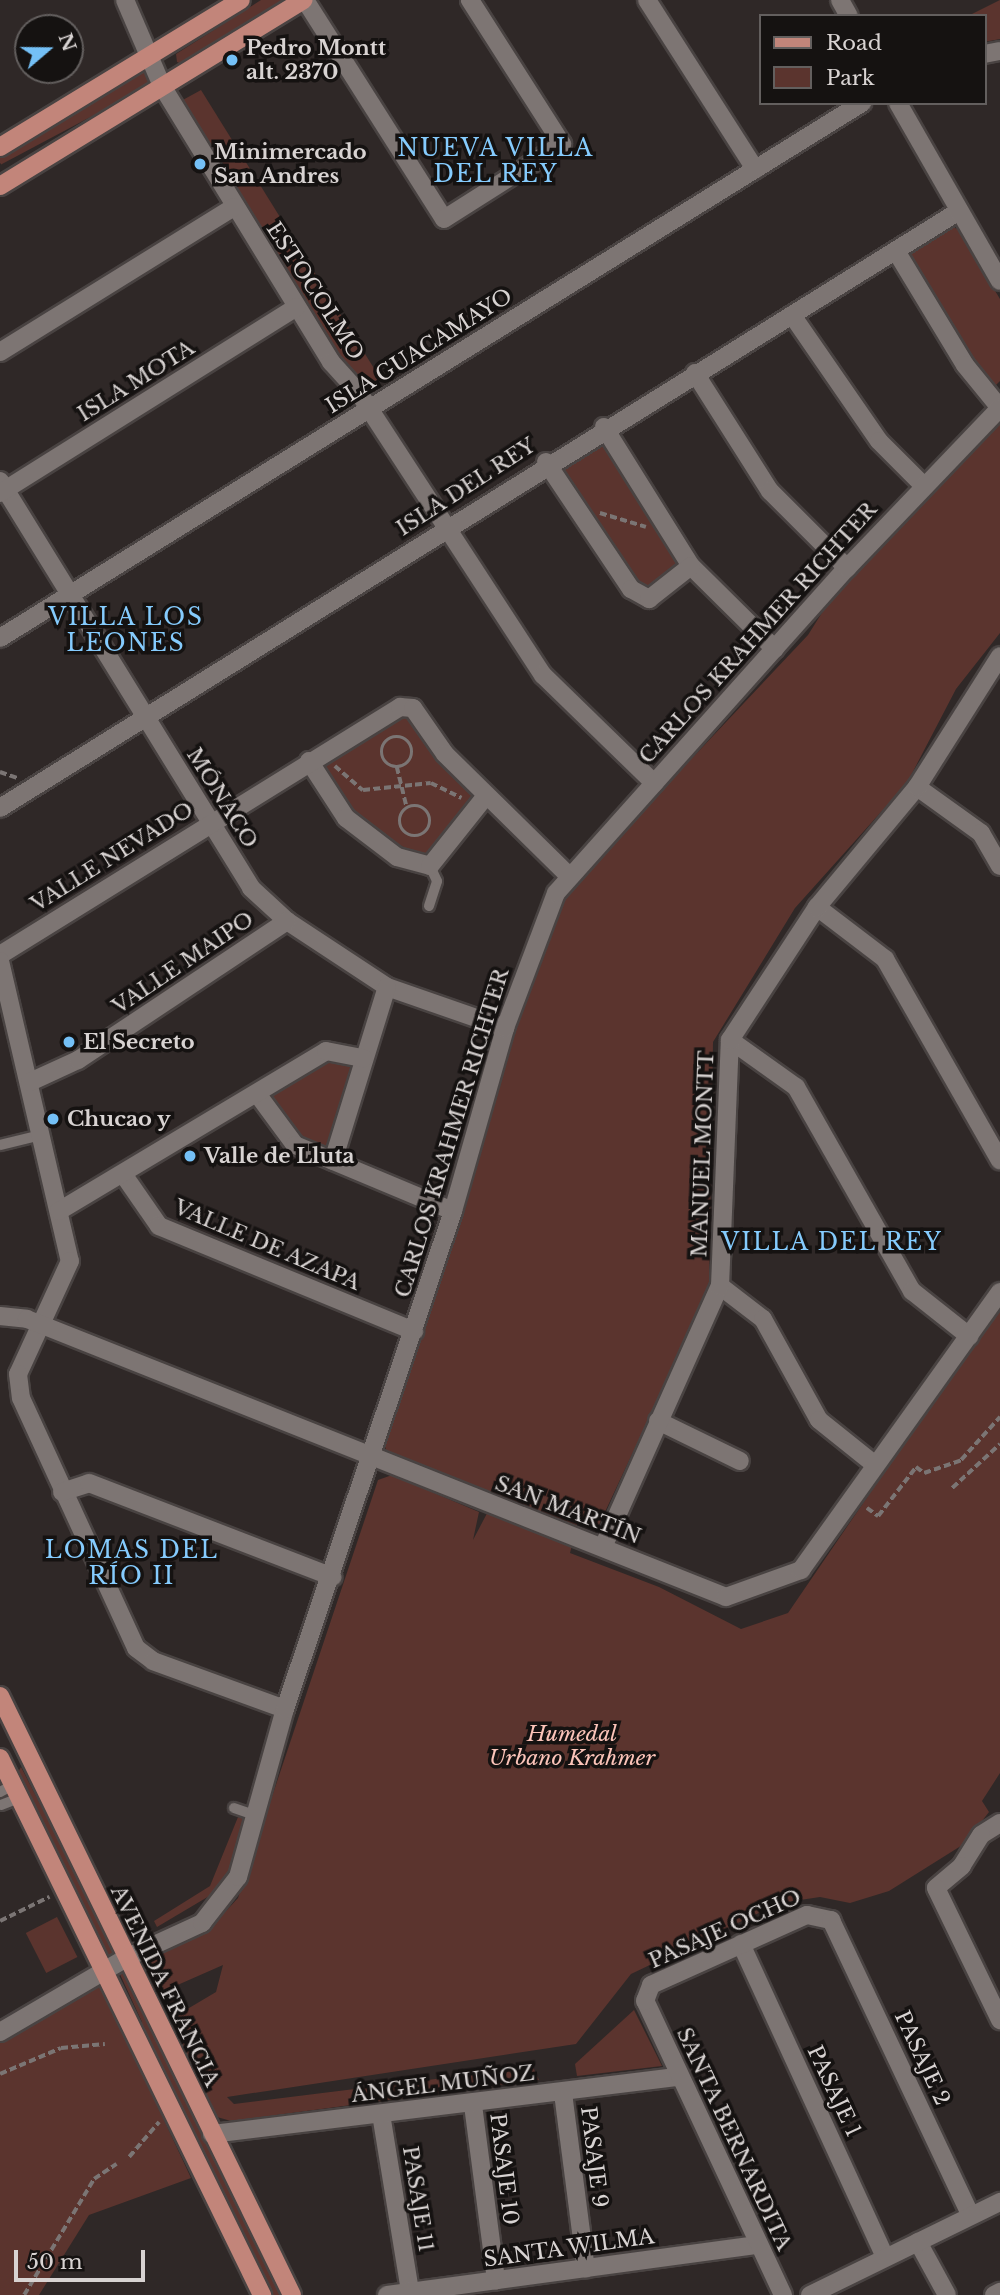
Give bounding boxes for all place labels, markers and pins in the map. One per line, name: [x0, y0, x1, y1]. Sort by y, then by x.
place label: Pedro Montt alt. 2370: [246, 35, 386, 85]
marker: Pedro Montt alt. 2370: [224, 52, 240, 68]
place label: Minimercado San Andres: [214, 139, 367, 189]
marker: Minimercado San Andres: [192, 156, 208, 172]
place label: El Secreto: [83, 1029, 195, 1055]
marker: El Secreto: [61, 1034, 77, 1050]
place label: Chucao y: [67, 1106, 171, 1132]
marker: Chucao y: [45, 1111, 61, 1127]
place label: Valle de Lluta: [204, 1143, 355, 1169]
marker: Valle de Lluta: [182, 1148, 198, 1164]

